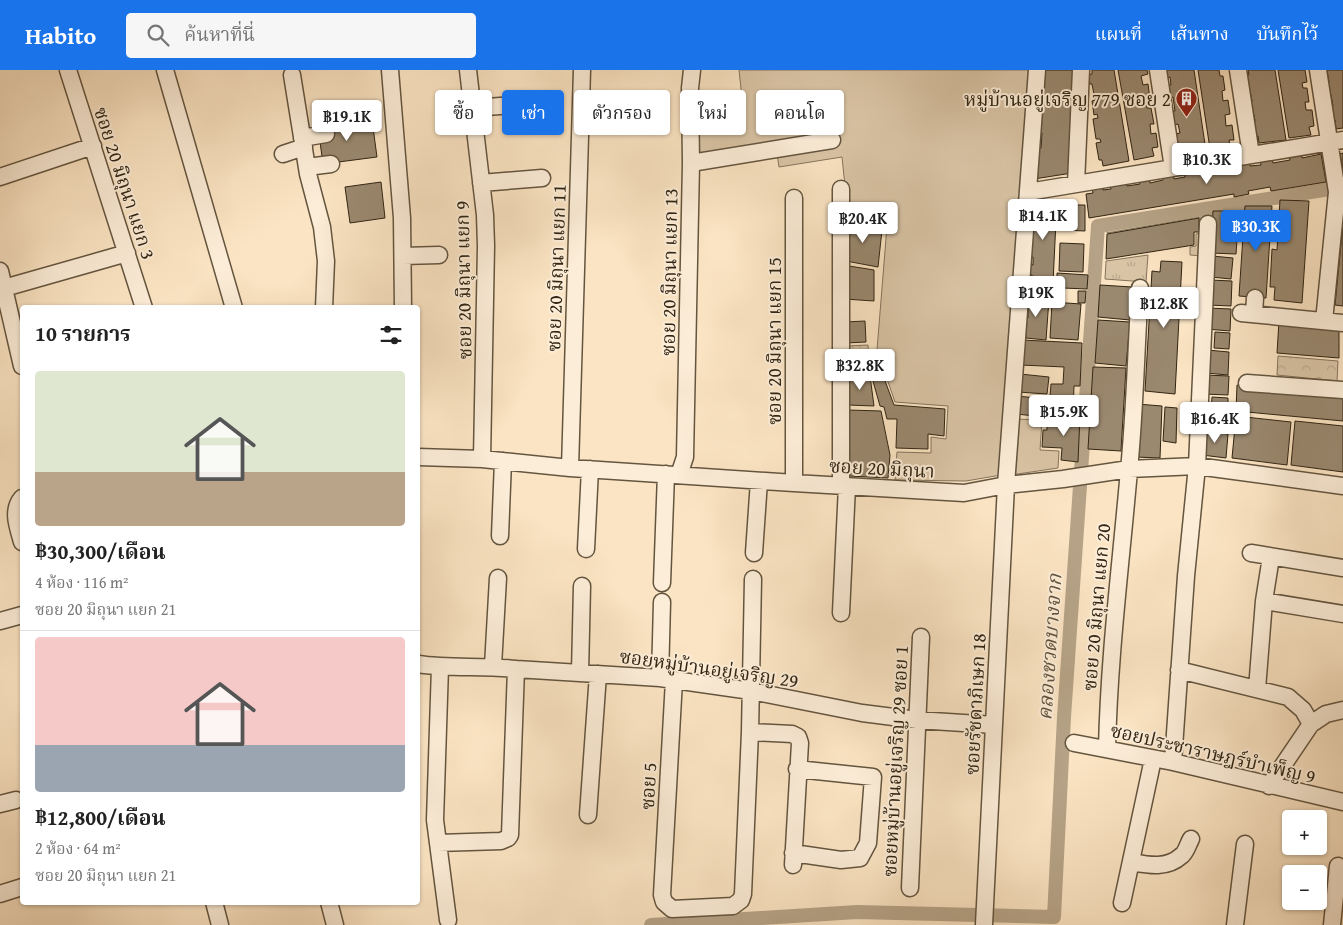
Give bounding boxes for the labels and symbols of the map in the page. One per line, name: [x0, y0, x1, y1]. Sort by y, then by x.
place label: หมู่บ้านอยู่เจริญ 779 ซอย 2: [964, 85, 1171, 113]
building icon: หมู่บ้านอยู่เจริญ 779 ซอย 2: [1175, 87, 1199, 118]
pin: ฿19.1K: [306, 100, 388, 142]
street label: ซอย 20 มิถุนา แยก 3: [87, 103, 163, 263]
pin: ฿10.3K: [1166, 142, 1248, 185]
street label: ซอย 20 มิถุนา แยก 11: [539, 184, 573, 352]
street label: ซอย 20 มิถุนา แยก 13: [654, 188, 684, 356]
pin: ฿14.1K: [1002, 198, 1084, 241]
street label: ซอย 20 มิถุนา แยก 9: [448, 200, 478, 360]
pin: ฿20.4K: [822, 202, 904, 244]
pin: ฿30.3K: [1215, 210, 1297, 252]
street label: ซอย 20 มิถุนา แยก 15: [760, 257, 788, 425]
pin: ฿19K: [1006, 276, 1066, 318]
pin: ฿12.8K: [1123, 286, 1205, 329]
pin: ฿32.8K: [819, 348, 901, 391]
pin: ฿15.9K: [1023, 394, 1105, 437]
pin: ฿16.4K: [1174, 402, 1256, 444]
street label: ซอย 20 มิถุนา: [828, 451, 936, 485]
street label: ซอย 20 มิถุนา แยก 20: [1075, 522, 1117, 692]
water label: คลองชวดบางจาก: [1029, 572, 1069, 721]
street label: ซอยรัชดาภิเษก 18: [957, 632, 993, 776]
street label: ซอยหมู่บ้านอยู่เจริญ 29: [618, 642, 800, 694]
street label: ซอยหมู่บ้านอยู่เจริญ 29 ซอย 1: [875, 645, 915, 877]
street label: ซอยประชาราษฎร์บำเพ็ญ 9: [1108, 716, 1318, 790]
street label: ซอย 5: [633, 762, 663, 810]

